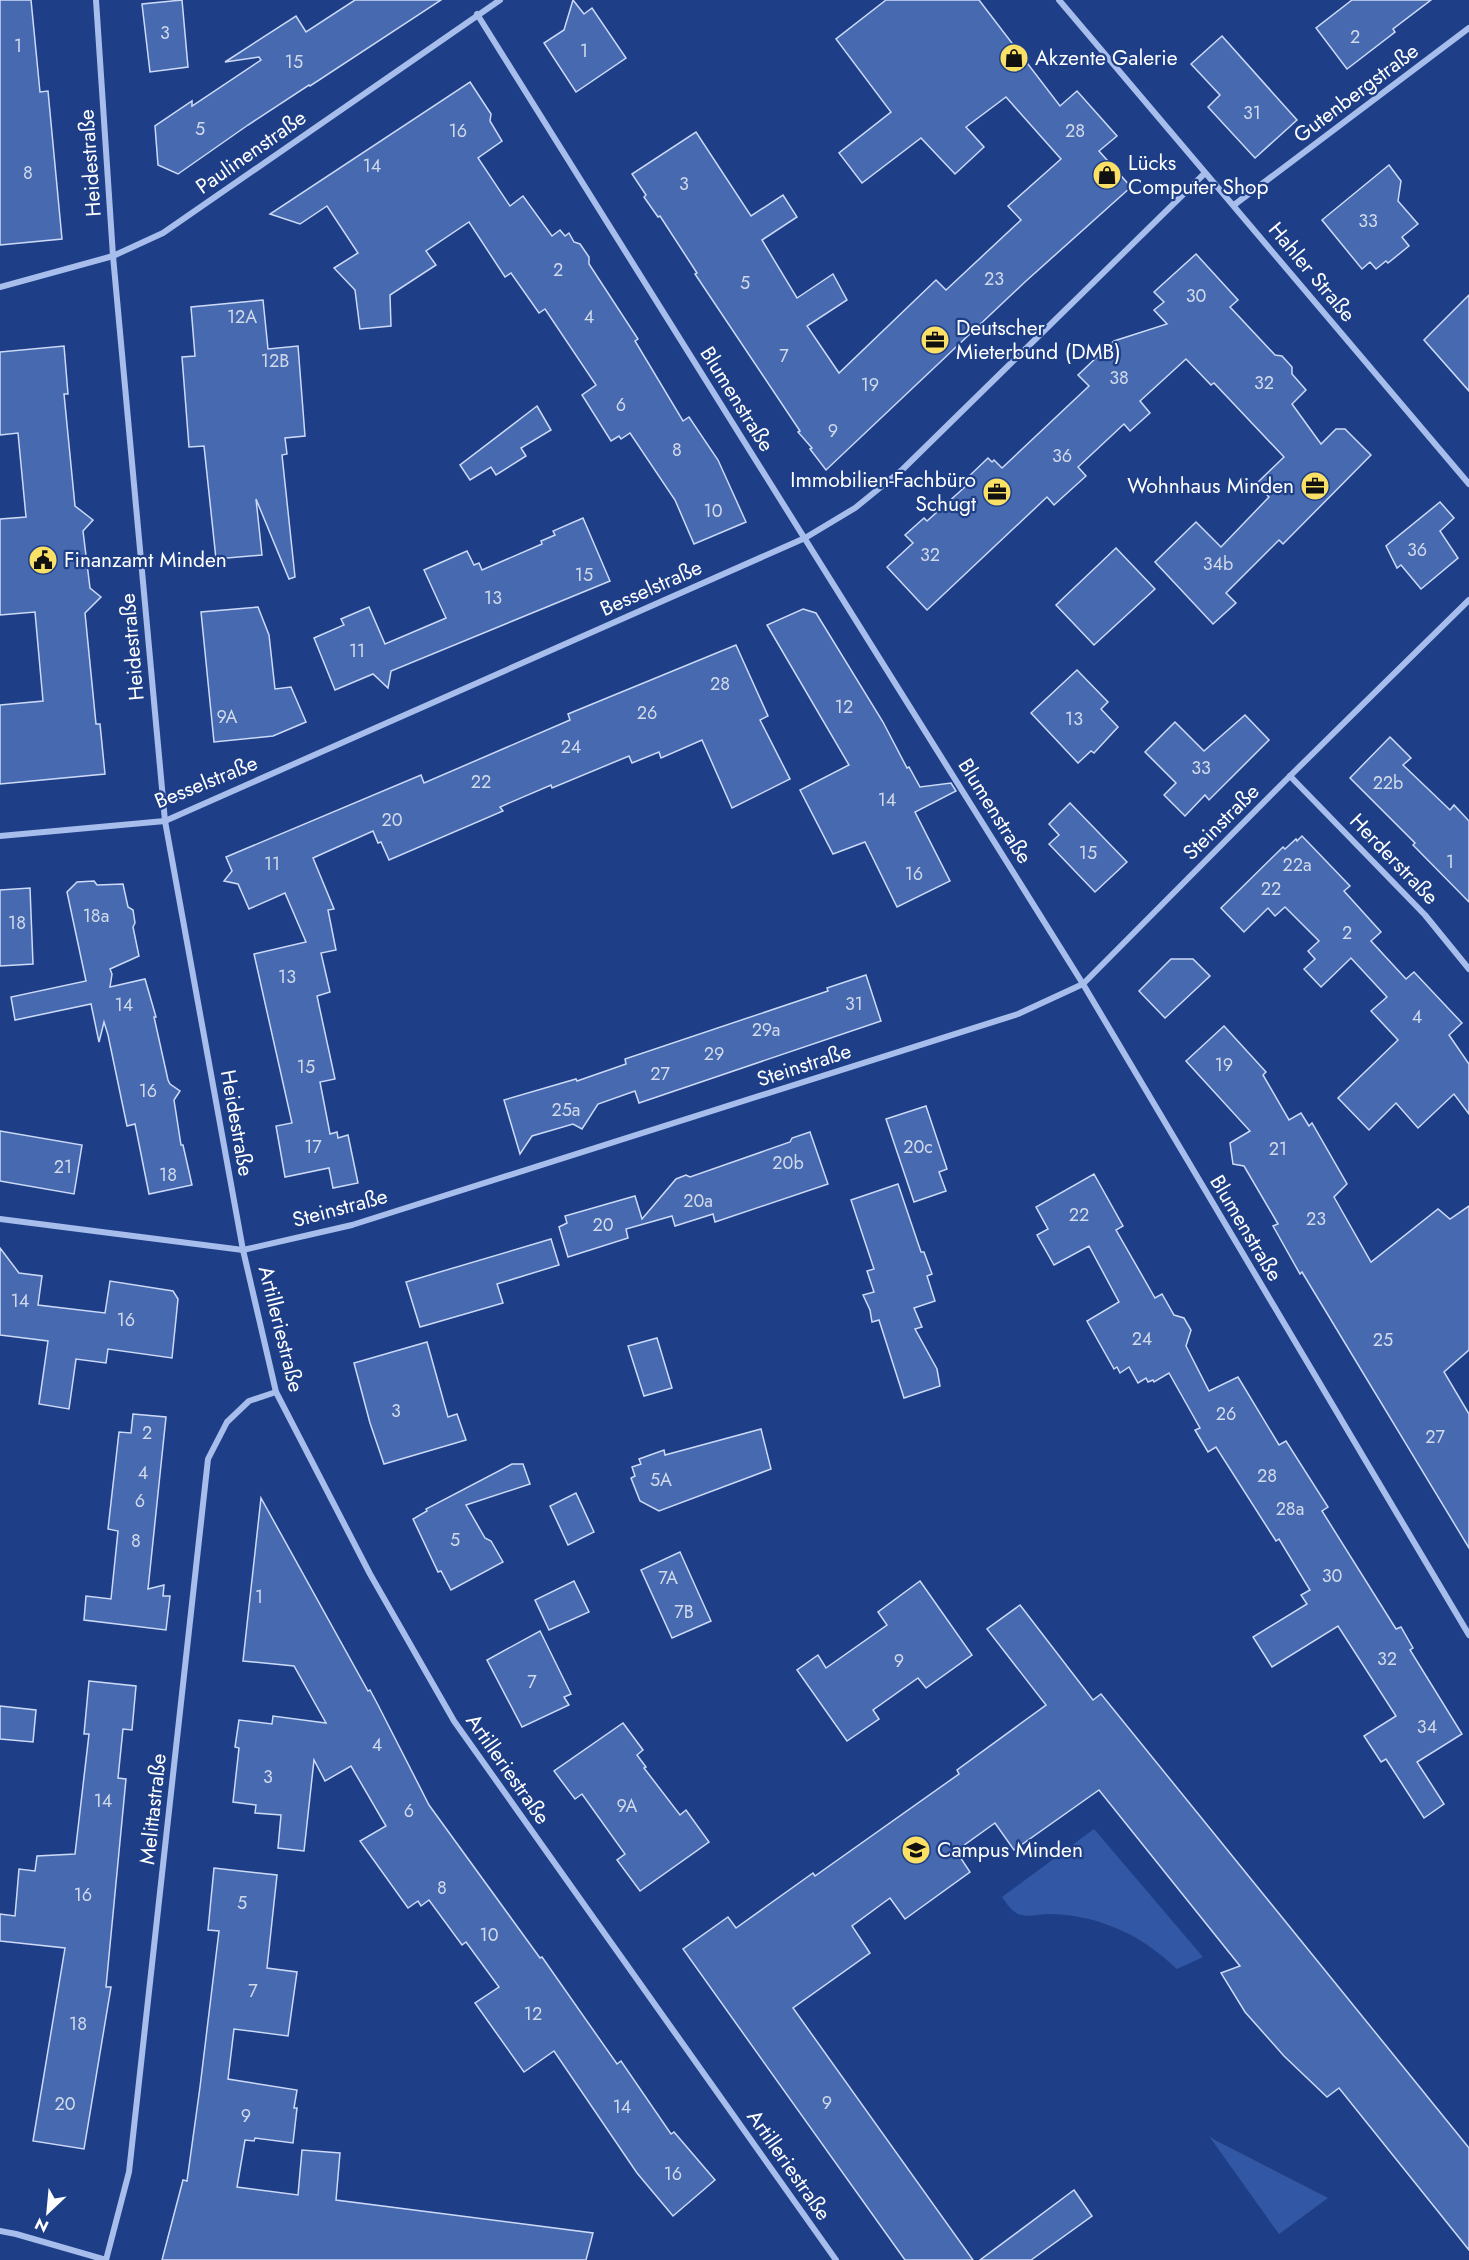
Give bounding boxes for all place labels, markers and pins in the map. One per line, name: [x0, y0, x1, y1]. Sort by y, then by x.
shop icon: Akzente Galerie: [998, 42, 1030, 74]
place label: Akzente Galerie: [1035, 43, 1178, 73]
place label: Lücks Computer Shop: [1128, 148, 1269, 202]
shop icon: Lücks Computer Shop: [1091, 159, 1123, 191]
place label: Deutscher Mieterbund (DMB): [956, 313, 1121, 367]
office icon: Deutscher Mieterbund (DMB): [919, 324, 951, 356]
place label: Immobilien-Fachbüro Schugt: [790, 465, 976, 519]
office icon: Wohnhaus Minden: [1299, 470, 1331, 502]
place label: Wohnhaus Minden: [1127, 471, 1294, 501]
office icon: Immobilien-Fachbüro Schugt: [981, 476, 1013, 508]
public building icon: Finanzamt Minden: [27, 544, 59, 576]
place label: Finanzamt Minden: [64, 545, 227, 575]
school or university icon: Campus Minden: [900, 1834, 932, 1866]
place label: Campus Minden: [937, 1835, 1083, 1865]

